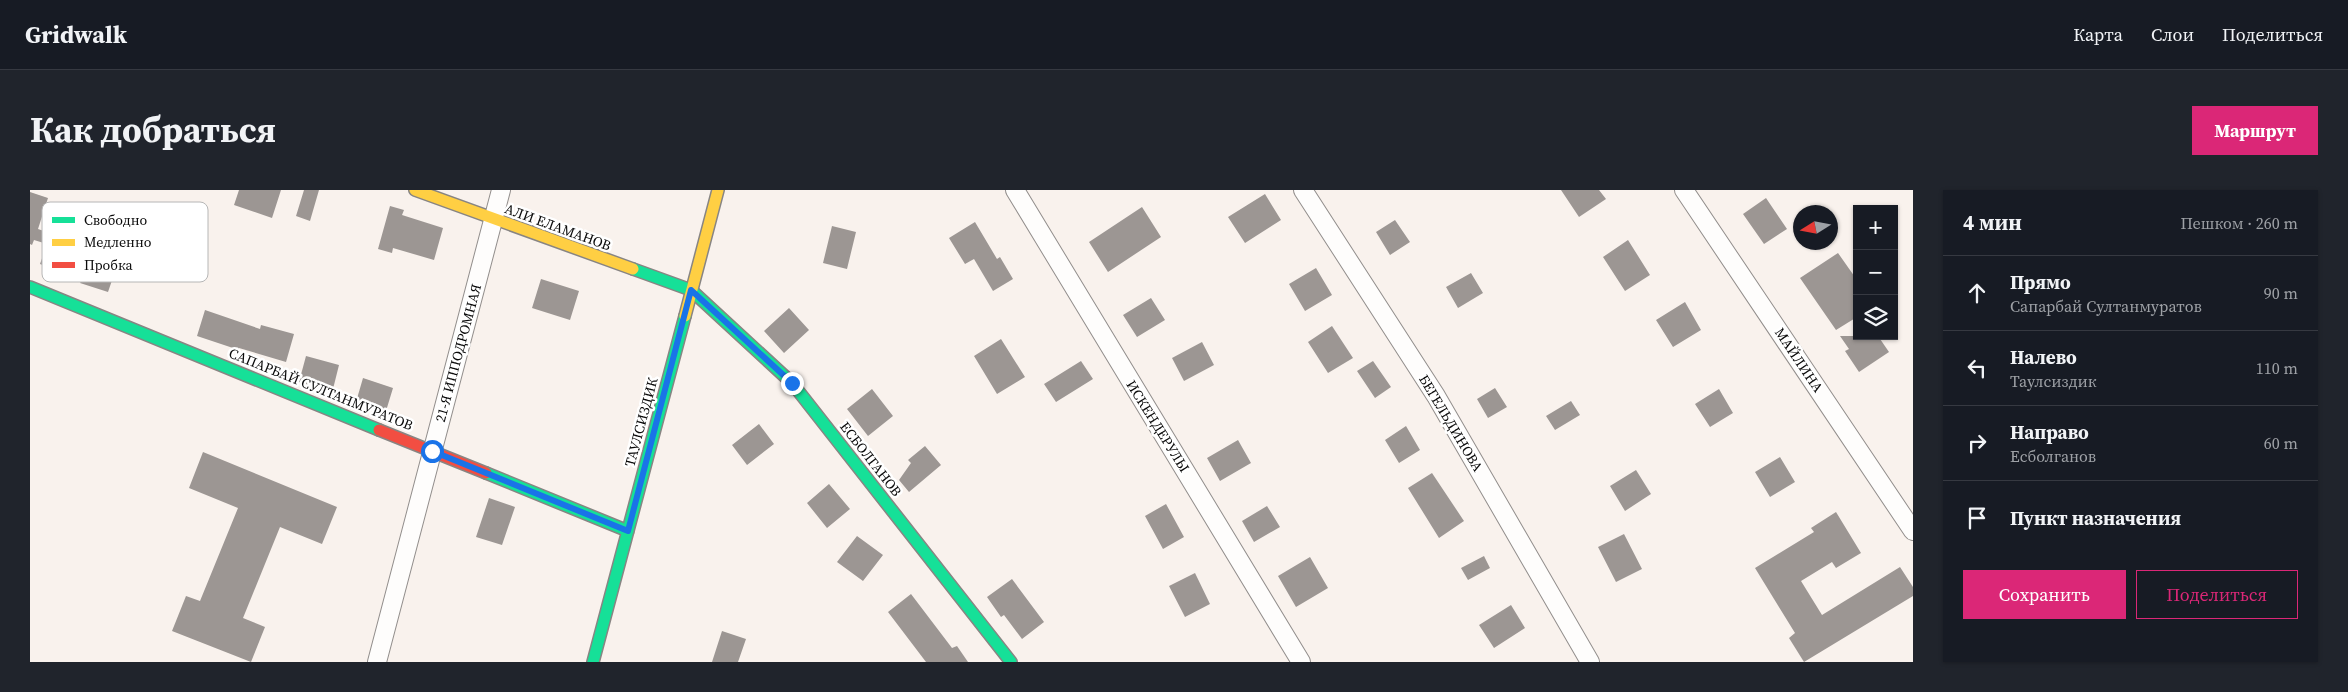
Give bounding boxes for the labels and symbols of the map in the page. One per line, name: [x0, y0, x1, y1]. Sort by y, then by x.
street label: АЛИ ЕЛАМАНОВ: [502, 199, 614, 256]
legend: [42, 202, 208, 282]
north arrow: [1793, 205, 1838, 250]
text: Свободно: [84, 210, 147, 230]
text: Медленно: [84, 232, 152, 252]
text: Пробка: [84, 255, 133, 275]
street label: 21-Я ИППОДРОМНАЯ: [430, 282, 486, 424]
street label: МАЙЛИНА: [1770, 324, 1828, 397]
street label: САПАРБАЙ СУЛТАНМУРАТОВ: [226, 343, 416, 435]
street label: БЕГЕЛЬДИНОВА: [1414, 371, 1488, 476]
route end: [781, 372, 804, 395]
street label: ТАУЛСИЗДИК: [620, 374, 663, 469]
street label: ИСКЕНДЕРУЛЫ: [1122, 376, 1195, 476]
street label: ЕСБОЛГАНОВ: [835, 417, 907, 501]
route start: [421, 440, 444, 463]

